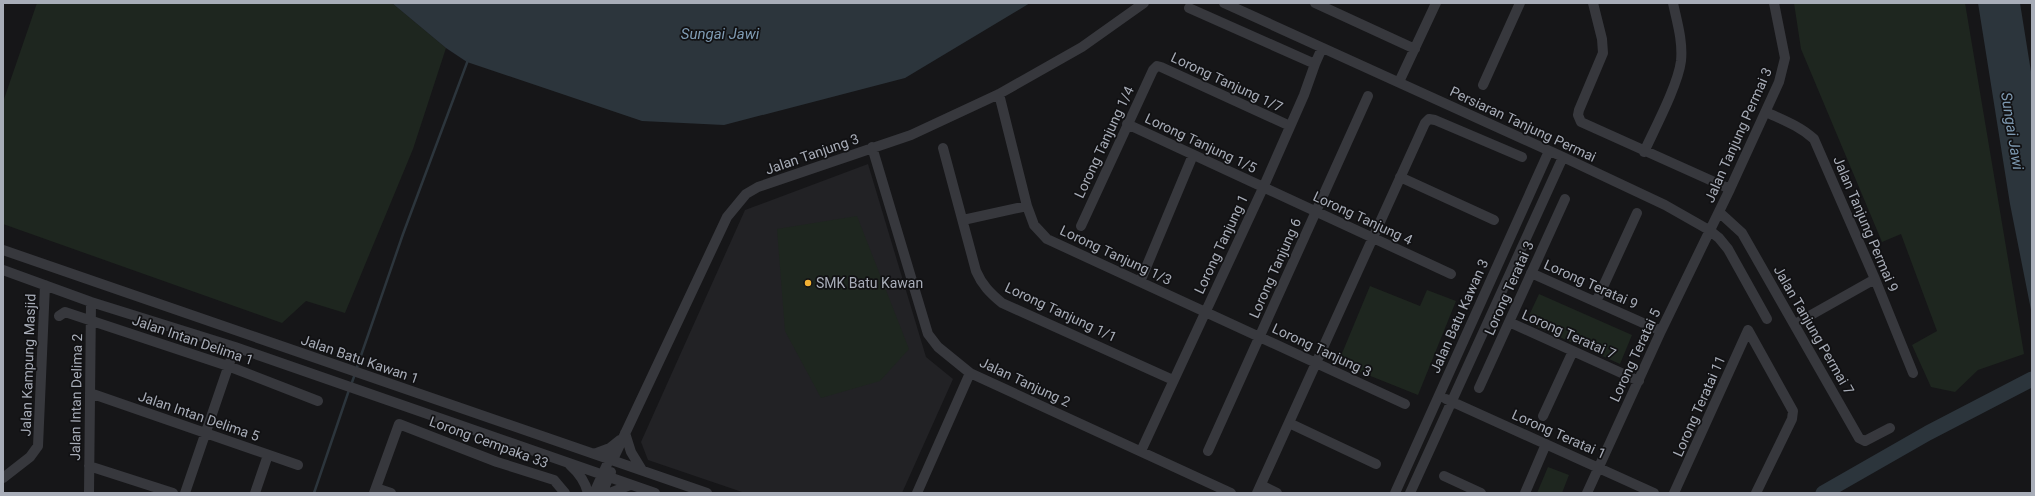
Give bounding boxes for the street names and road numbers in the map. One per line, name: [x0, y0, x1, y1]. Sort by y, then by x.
street label: Lorong Tanjung 1/7: [1169, 49, 1286, 115]
street label: Jalan Tanjung Permai 3: [1701, 65, 1775, 205]
street label: Lorong Tanjung 1/4: [1071, 83, 1137, 200]
street label: Persiaran Tanjung Permai: [1447, 83, 1599, 165]
street label: Lorong Tanjung 1/5: [1143, 110, 1260, 176]
street label: Jalan Tanjung 3: [763, 130, 861, 178]
street label: Jalan Tanjung Permai 9: [1830, 154, 1902, 294]
street label: Lorong Tanjung 4: [1311, 188, 1415, 248]
street label: Lorong Tanjung 1: [1191, 192, 1251, 296]
street label: Lorong Tanjung 6: [1246, 215, 1304, 321]
street label: Lorong Tanjung 1/3: [1058, 222, 1174, 288]
street label: Lorong Teratai 3: [1481, 239, 1537, 337]
street label: Jalan Batu Kawan 3: [1427, 256, 1491, 376]
street label: Lorong Teratai 9: [1542, 256, 1640, 312]
street label: Jalan Tanjung Permai 7: [1771, 263, 1857, 397]
street label: Lorong Tanjung 1/1: [1003, 279, 1119, 345]
street label: Jalan Kampung Masjid: [18, 293, 38, 437]
street label: Lorong Teratai 7: [1520, 306, 1619, 362]
street label: Lorong Teratai 5: [1606, 306, 1664, 404]
street label: Jalan Intan Delima 1: [130, 312, 256, 368]
street label: Lorong Tanjung 3: [1270, 320, 1374, 380]
street label: Jalan Batu Kawan 1: [299, 331, 421, 387]
street label: Jalan Intan Delima 2: [67, 333, 85, 461]
street label: Lorong Teratai 11: [1670, 353, 1728, 459]
street label: Jalan Tanjung 2: [977, 354, 1073, 410]
street label: Jalan Intan Delima 5: [136, 388, 262, 444]
street label: Lorong Teratai 1: [1510, 406, 1608, 462]
street label: Lorong Cempaka 33: [427, 413, 551, 471]

